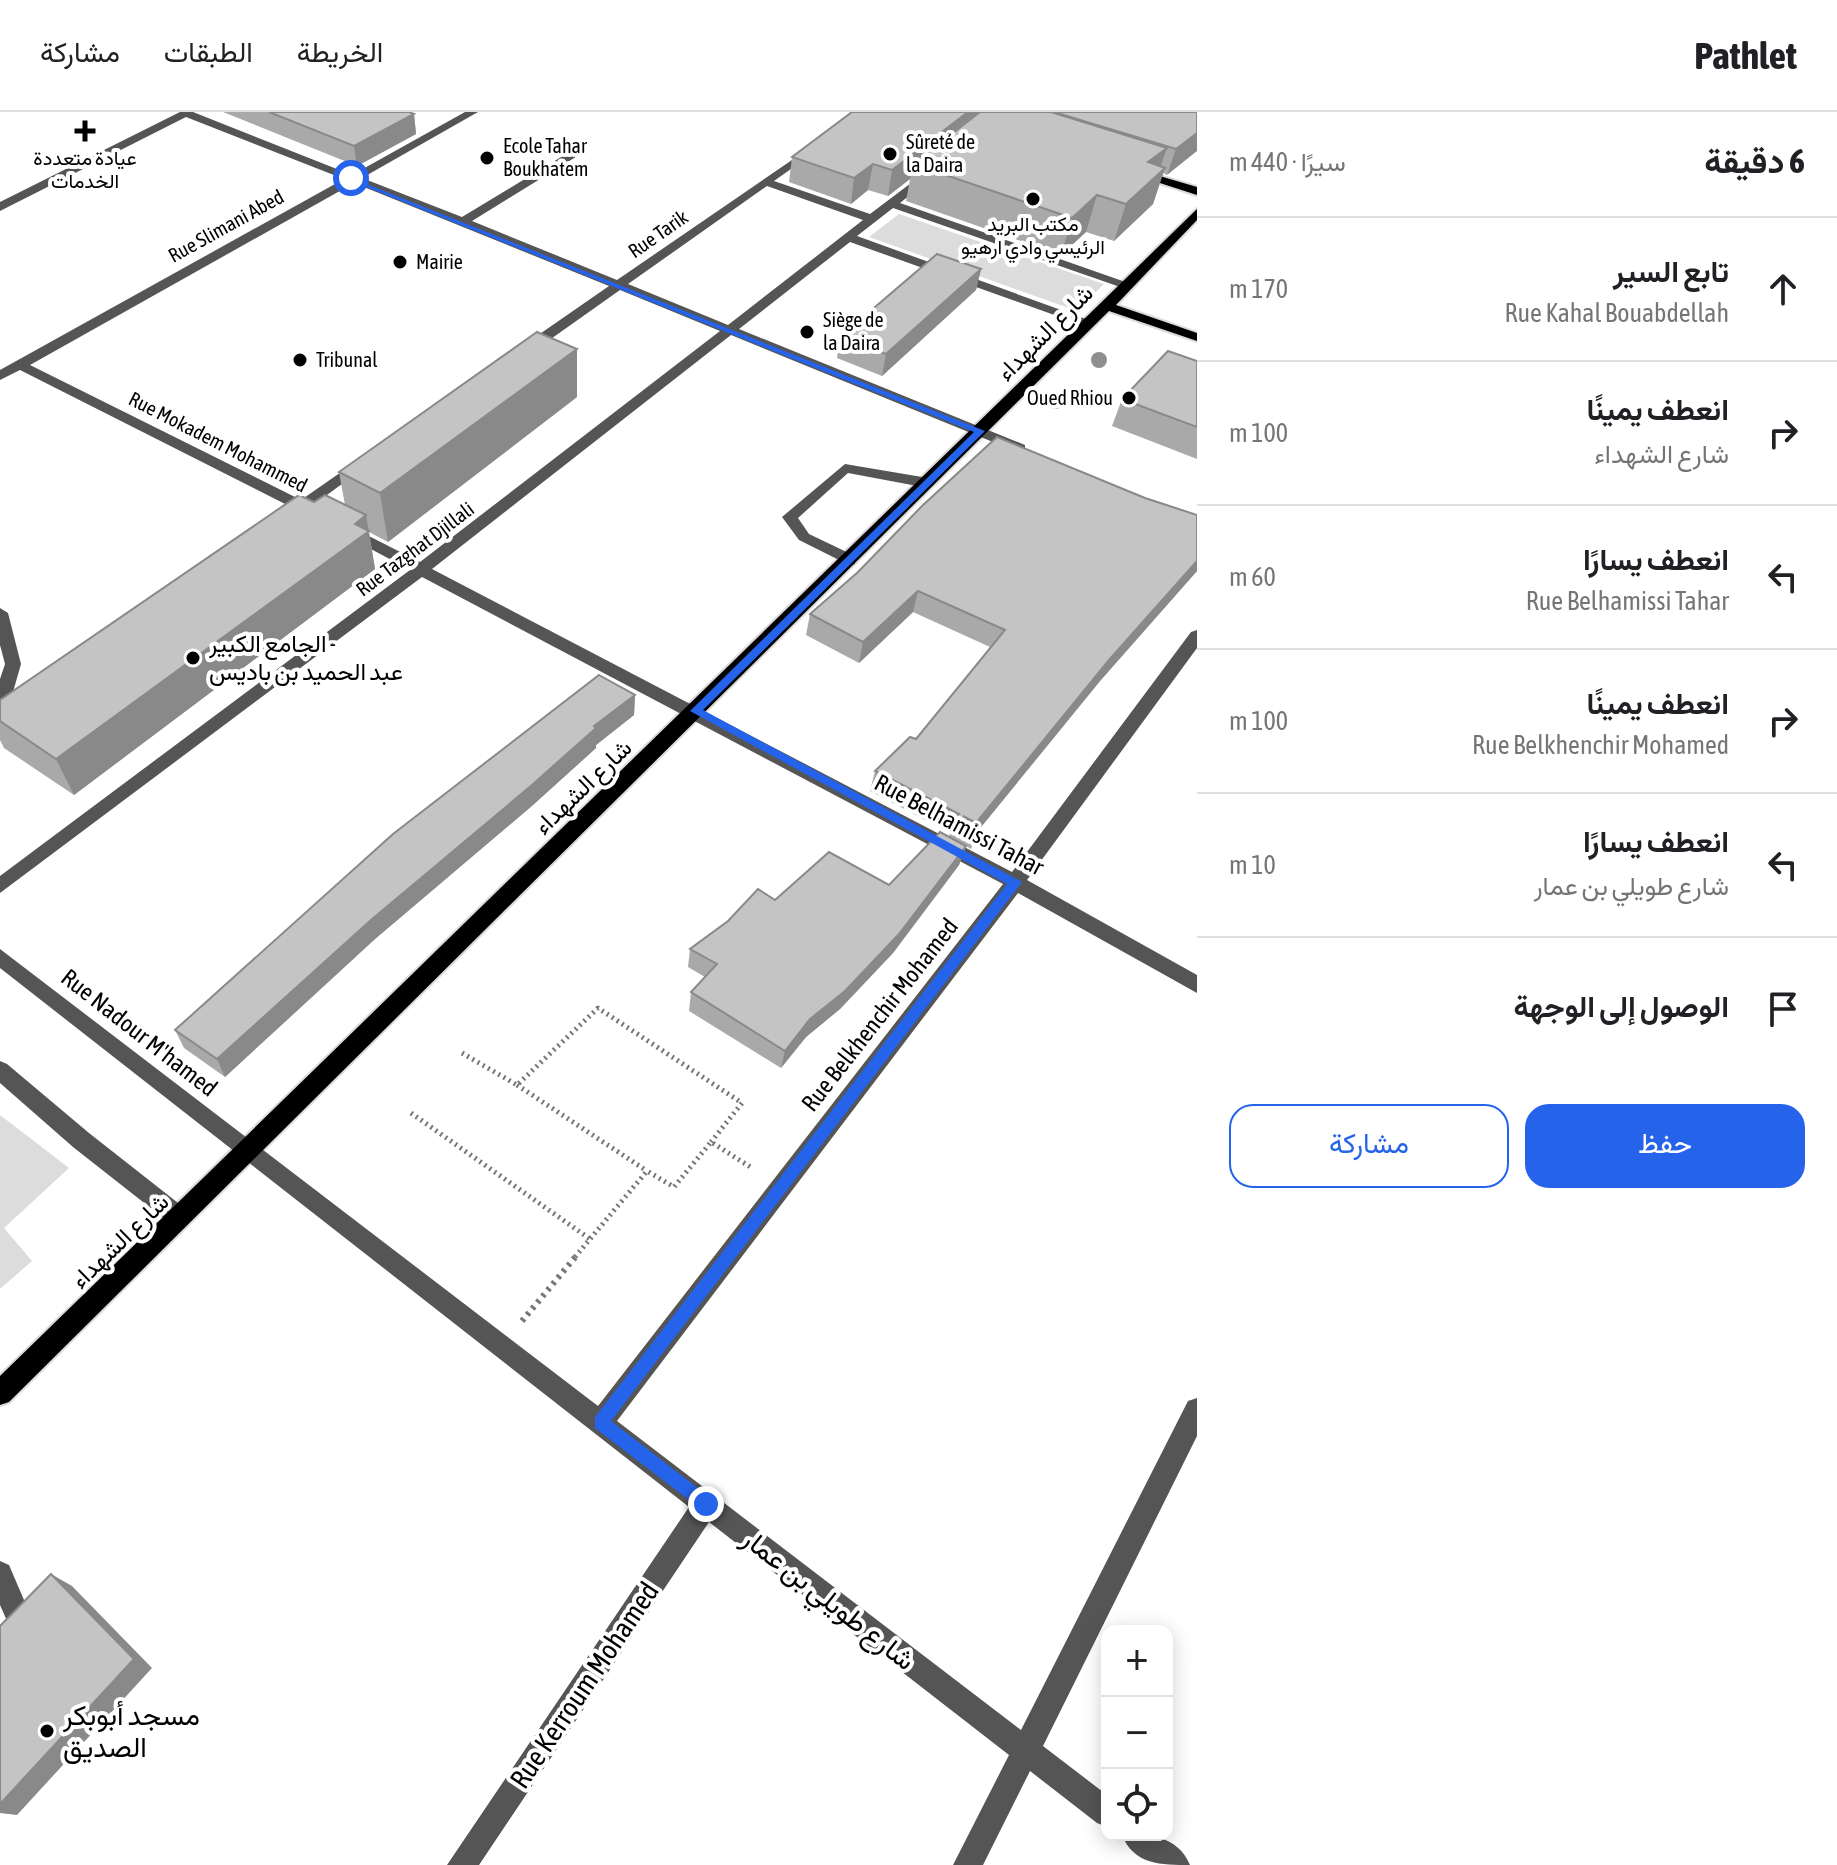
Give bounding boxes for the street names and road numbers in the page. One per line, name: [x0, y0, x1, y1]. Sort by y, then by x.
street label: Rue Slimani Abed: [164, 184, 287, 267]
street label: Rue Tarik: [623, 205, 692, 262]
street label: شارع الشهداء: [991, 279, 1100, 388]
street label: Rue Mokadem Mohammed: [125, 387, 311, 497]
street label: Rue Tazghat Djillali: [351, 497, 478, 600]
street label: شارع الشهداء: [529, 734, 639, 842]
street label: Rue Belhamissi Tahar: [870, 769, 1049, 881]
street label: Rue Belkhenchir Mohamed: [796, 913, 963, 1116]
street label: Rue Nadour M'hamed: [56, 963, 222, 1102]
street label: شارع الشهداء: [66, 1188, 176, 1296]
street label: شارع طويلي بن عمار: [731, 1521, 922, 1682]
street label: Rue Kerroum Mohamed: [503, 1576, 665, 1794]

